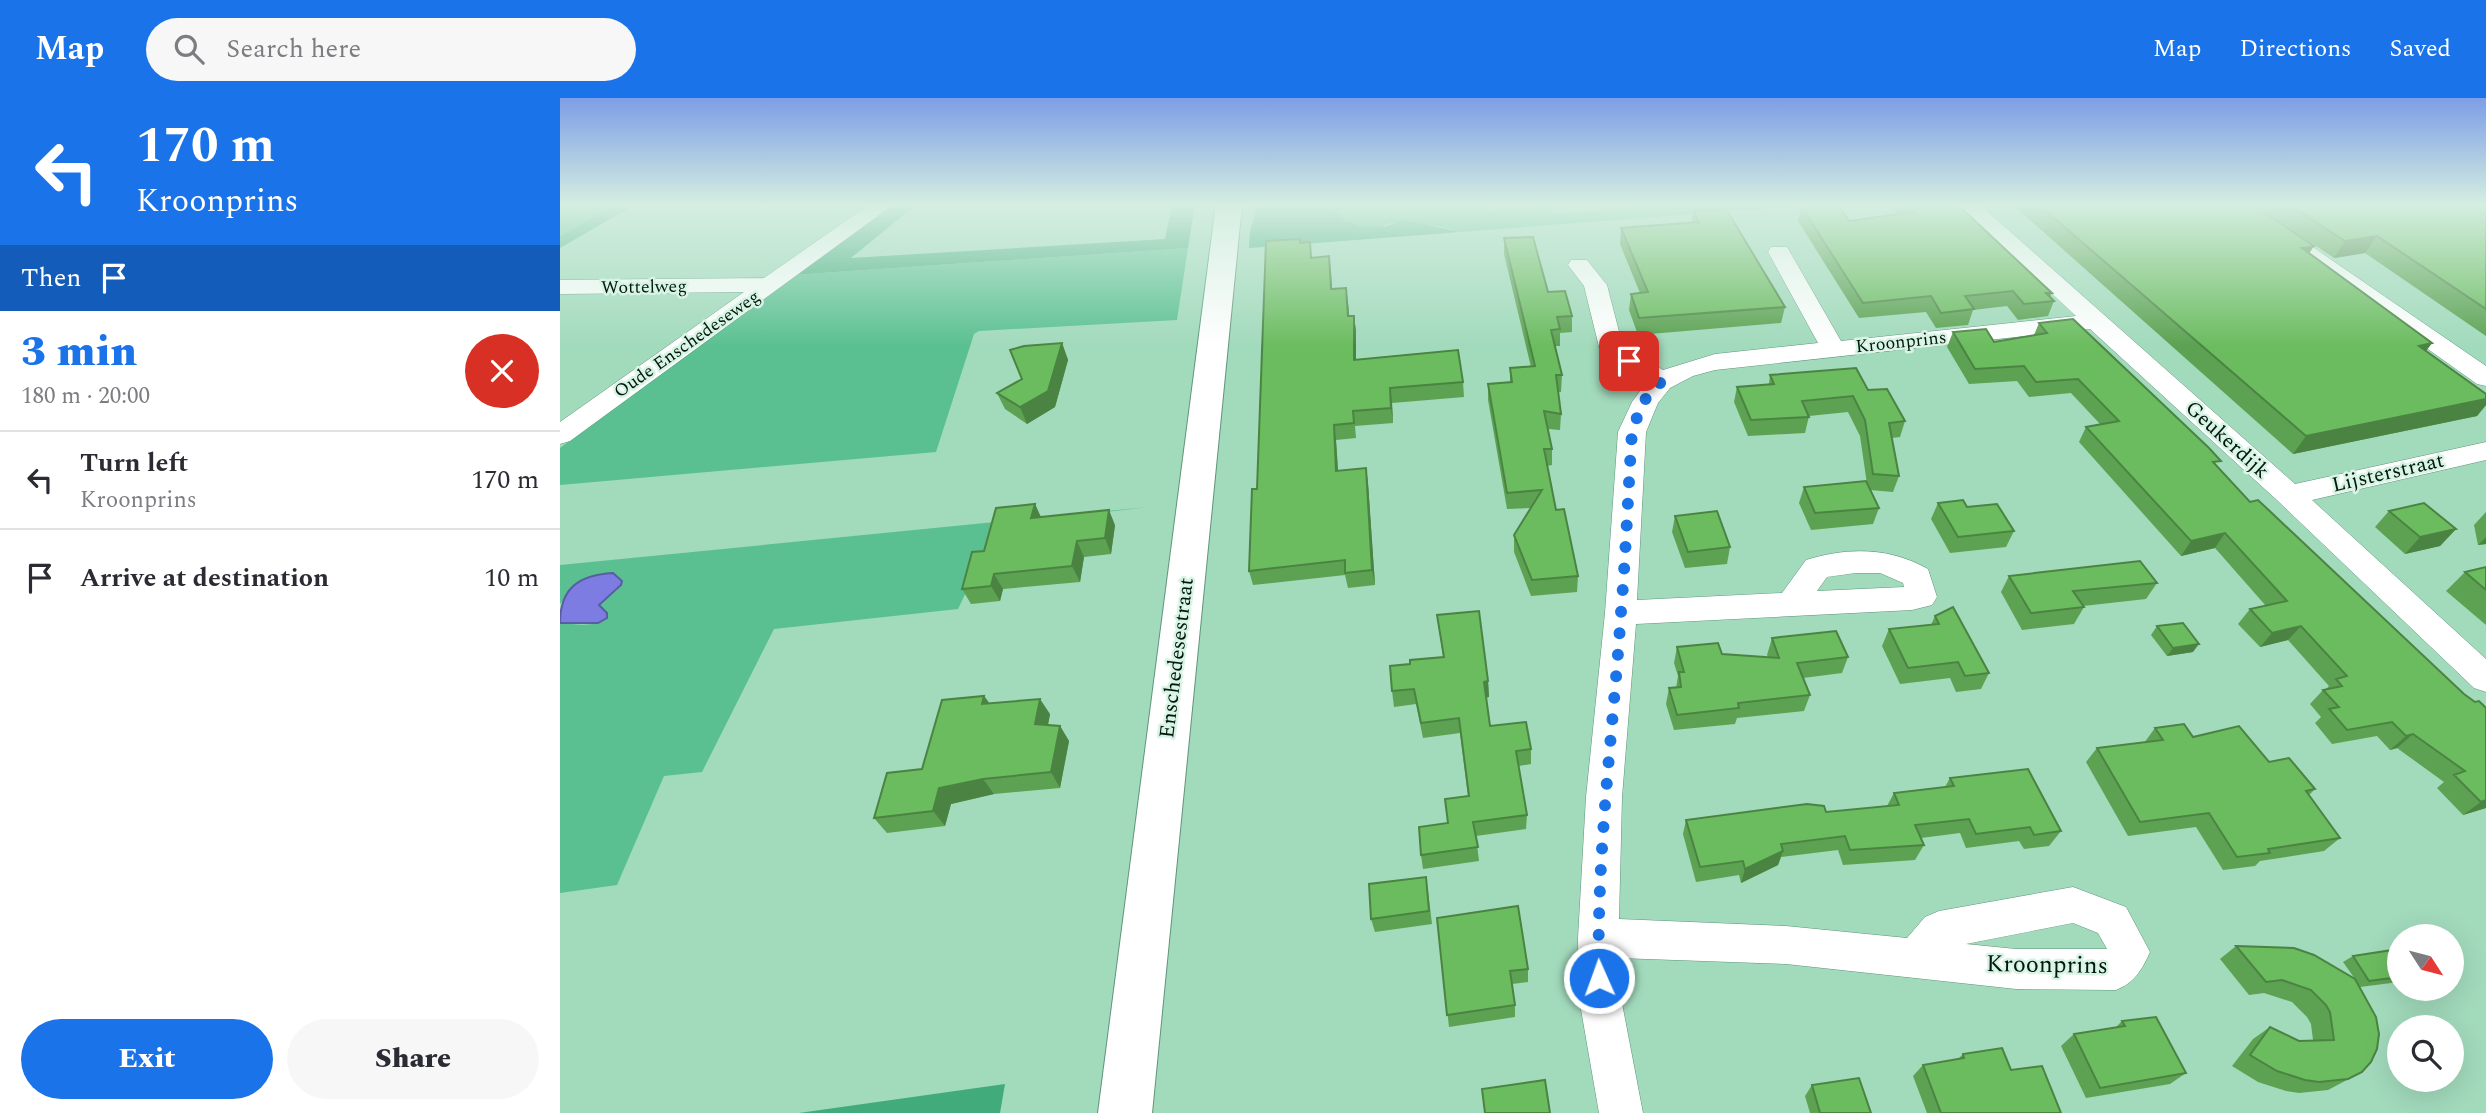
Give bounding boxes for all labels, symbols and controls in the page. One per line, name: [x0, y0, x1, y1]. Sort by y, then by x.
search box: [146, 18, 636, 81]
text: Map: [35, 24, 104, 74]
text: Search here: [226, 29, 361, 69]
icon: search: [170, 30, 208, 68]
text: Map: [2153, 31, 2201, 67]
text: Directions: [2239, 31, 2351, 67]
text: Saved: [2389, 31, 2451, 67]
text: 170 m: [136, 109, 275, 184]
icon: left: [21, 126, 112, 217]
text: Kroonprins: [136, 177, 298, 226]
text: Then: [21, 258, 81, 298]
icon: arrive: [95, 259, 133, 297]
street label: Wottelweg: [601, 273, 687, 301]
street label: Oude Enschedeseweg: [608, 283, 766, 405]
text: 3 min: [21, 321, 137, 384]
street label: Kroonprins: [1854, 324, 1948, 360]
pin: [1599, 331, 1659, 391]
button: close: [465, 334, 539, 408]
icon: arrive: [1610, 342, 1648, 380]
text: 180 m · 20:00: [21, 379, 150, 414]
street label: Geukerdijk: [2177, 393, 2277, 487]
text: Turn left: [80, 443, 188, 483]
street label: Lijsterstraat: [2329, 445, 2447, 501]
text: 170 m: [471, 460, 539, 500]
icon: left: [21, 461, 59, 499]
text: Kroonprins: [80, 483, 197, 518]
text: Arrive at destination: [80, 558, 329, 598]
text: 10 m: [484, 558, 539, 598]
icon: arrive: [21, 559, 59, 597]
street label: Enschedesestraat: [1151, 576, 1203, 740]
north arrow: [2387, 924, 2464, 1001]
map controls: [2387, 924, 2464, 1092]
position arrow: [1562, 941, 1636, 1015]
street label: Kroonprins: [1986, 946, 2108, 984]
button: search: [2387, 1015, 2464, 1092]
button: Exit: [21, 1019, 273, 1099]
button: Share: [287, 1019, 539, 1099]

